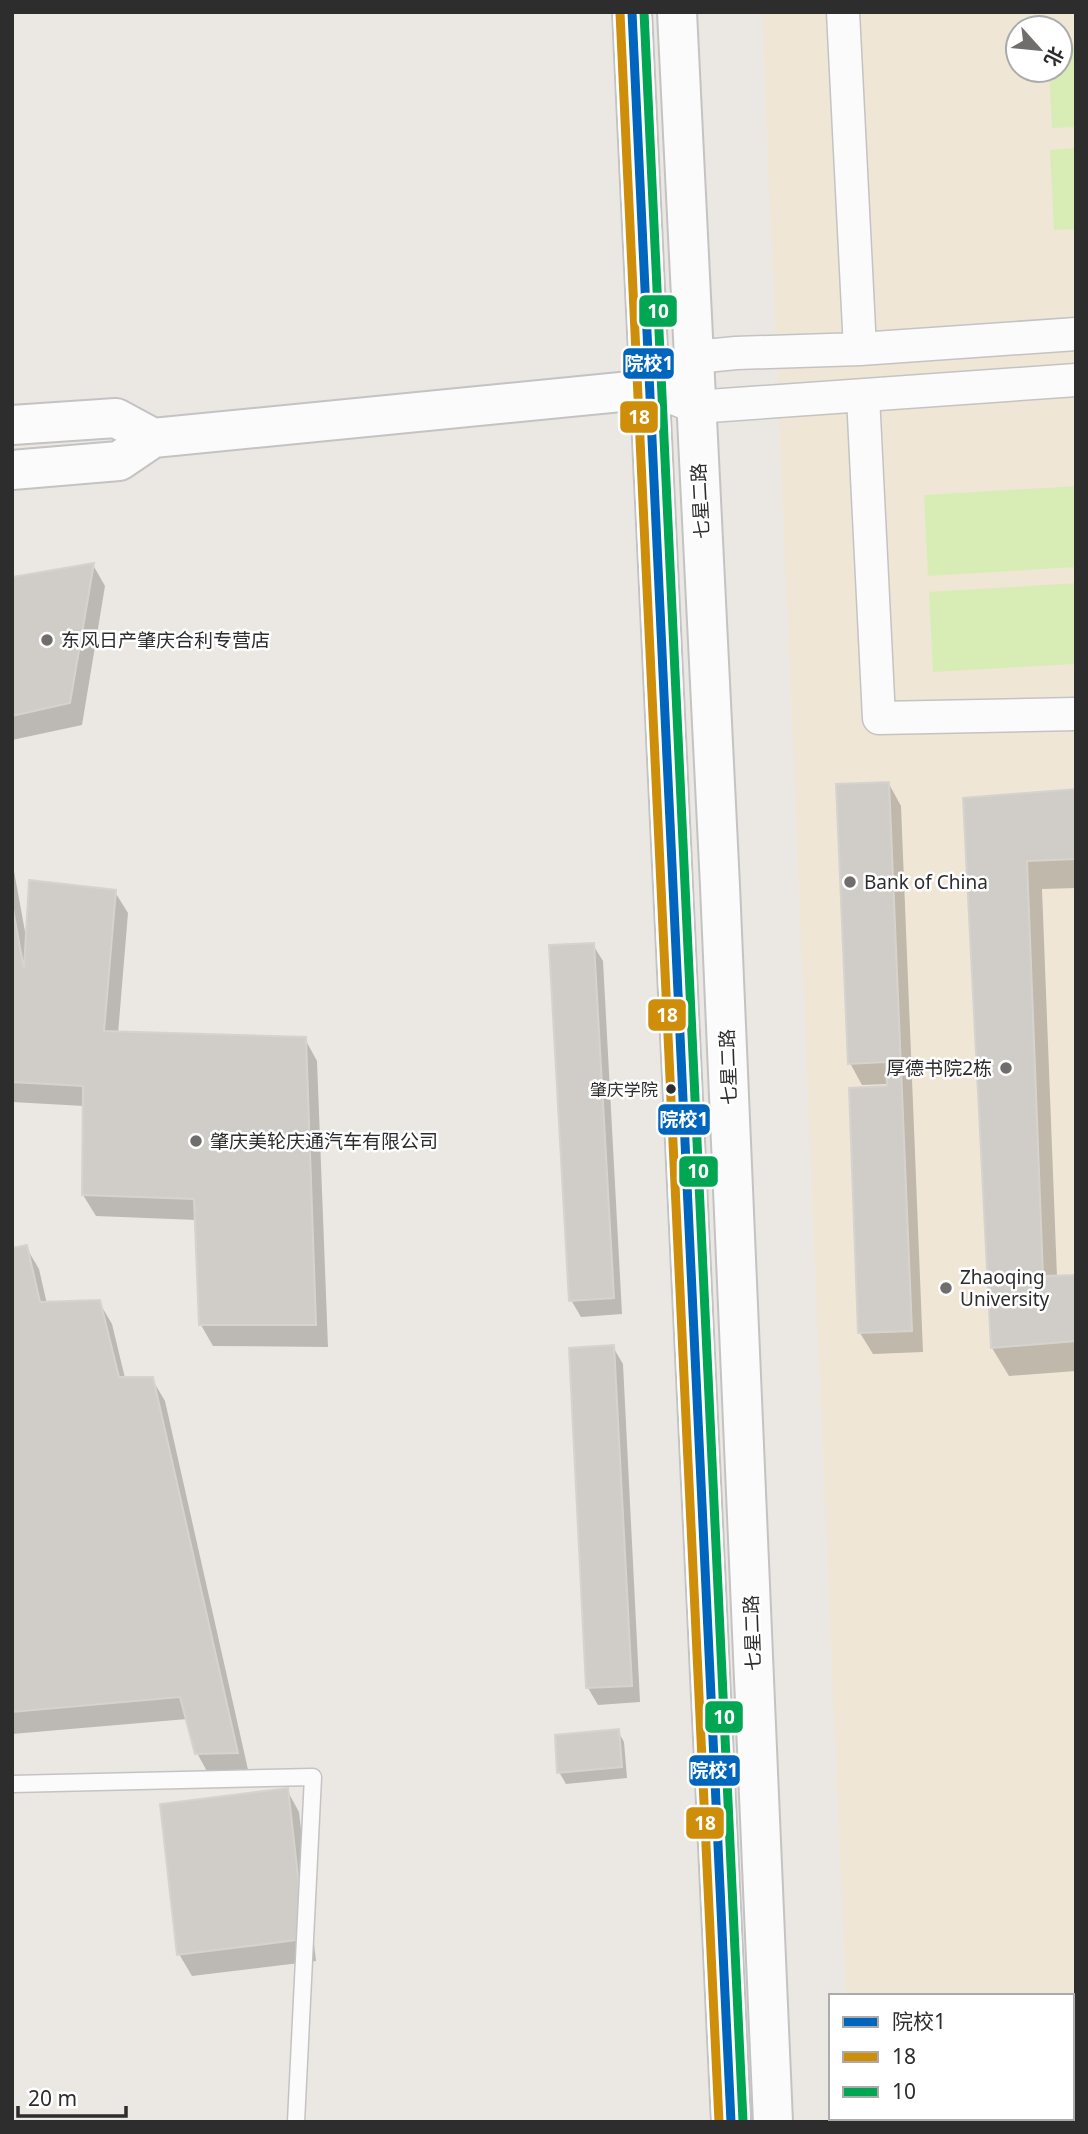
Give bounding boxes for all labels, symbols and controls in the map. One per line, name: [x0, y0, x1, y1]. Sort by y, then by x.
north arrow: [1004, 14, 1074, 84]
text: 北: [1038, 42, 1070, 71]
line badge: 10: [638, 294, 678, 328]
text: 10: [647, 298, 669, 324]
line badge: 院校1: [622, 347, 675, 380]
text: 院校1: [625, 350, 673, 376]
line badge: 18: [619, 400, 659, 434]
text: 18: [628, 404, 650, 430]
street label: 七星二路: [685, 462, 715, 540]
place label: 东风日产肇庆合利专营店: [61, 627, 270, 653]
marker: 东风日产肇庆合利专营店: [39, 632, 55, 648]
place label: Bank of China: [864, 869, 988, 895]
marker: Bank of China: [842, 874, 858, 890]
line badge: 18: [647, 998, 687, 1032]
text: 18: [656, 1002, 678, 1028]
street label: 七星二路: [714, 1029, 742, 1105]
place label: 厚德书院2栋: [886, 1055, 992, 1081]
marker: 厚德书院2栋: [998, 1060, 1014, 1076]
place label: 肇庆学院: [590, 1078, 658, 1101]
marker: 肇庆学院: [664, 1082, 678, 1096]
line badge: 院校1: [657, 1103, 711, 1136]
text: 院校1: [660, 1106, 708, 1132]
place label: 肇庆美轮庆通汽车有限公司: [210, 1128, 438, 1154]
marker: 肇庆美轮庆通汽车有限公司: [188, 1133, 204, 1149]
line badge: 10: [678, 1155, 719, 1188]
text: 10: [687, 1158, 709, 1184]
place label: Zhaoqing University: [960, 1264, 1050, 1312]
marker: Zhaoqing University: [938, 1280, 954, 1296]
street label: 七星二路: [738, 1595, 766, 1671]
line badge: 10: [704, 1700, 744, 1734]
text: 10: [713, 1704, 735, 1730]
line badge: 院校1: [688, 1754, 741, 1787]
text: 院校1: [690, 1757, 738, 1783]
line badge: 18: [685, 1806, 725, 1840]
text: 18: [694, 1810, 716, 1836]
legend: [829, 1994, 1074, 2120]
text: 院校1: [892, 2007, 946, 2035]
text: 18: [892, 2042, 916, 2070]
scale bar: [18, 2074, 126, 2118]
text: 10: [892, 2077, 916, 2105]
text: 20 m: [28, 2084, 77, 2112]

